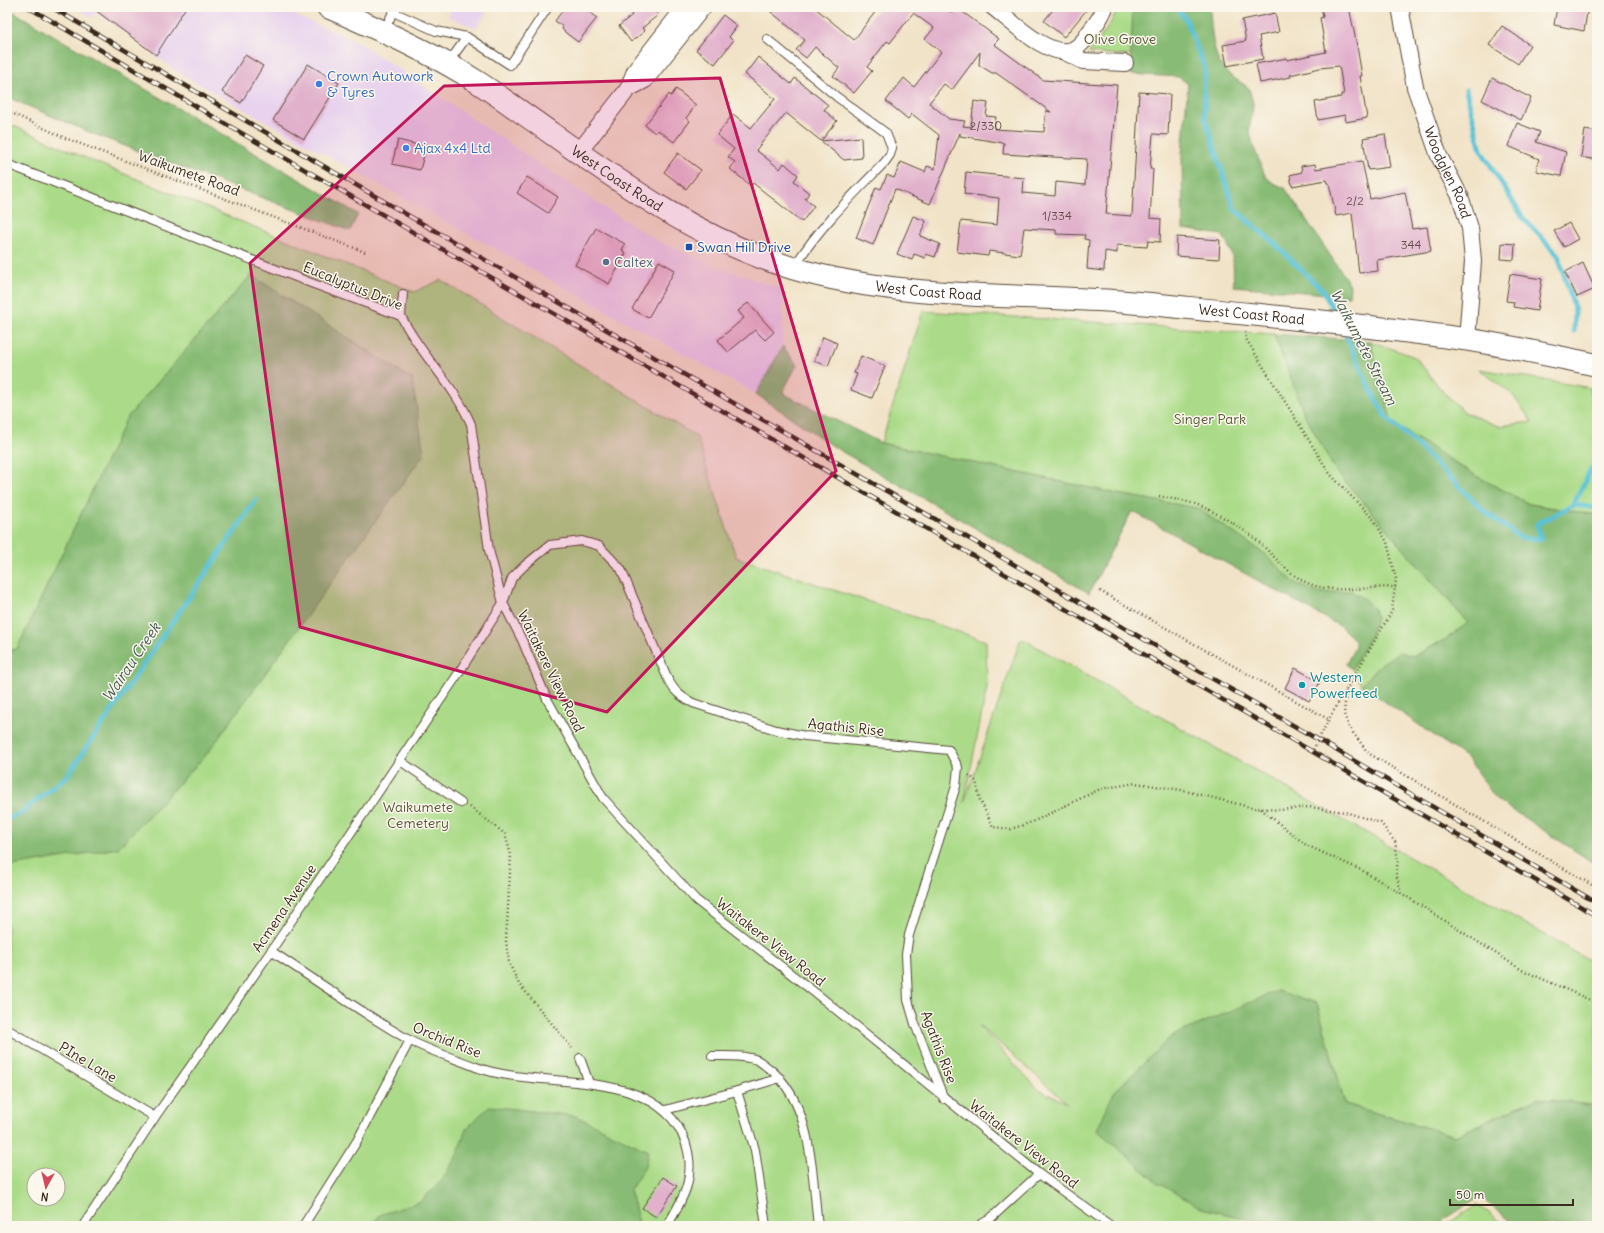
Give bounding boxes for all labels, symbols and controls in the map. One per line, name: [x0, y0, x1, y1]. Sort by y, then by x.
park label: Olive Grove: [1084, 30, 1156, 48]
place label: Crown Autowork & Tyres: [327, 67, 434, 101]
marker: Crown Autowork & Tyres: [314, 79, 324, 89]
house number: 2/330: [970, 118, 1002, 133]
street label: Woodglen Road: [1420, 124, 1475, 221]
place label: Ajax 4x4 Ltd: [414, 139, 491, 157]
street label: West Coast Road: [568, 141, 666, 215]
marker: Ajax 4x4 Ltd: [401, 143, 411, 153]
street label: Waikumete Road: [136, 146, 242, 200]
house number: 2/2: [1346, 193, 1364, 208]
house number: 1/334: [1042, 208, 1072, 223]
house number: 344: [1401, 237, 1421, 252]
place label: Swan Hill Drive: [697, 238, 791, 256]
marker: Swan Hill Drive: [684, 242, 694, 252]
place label: Caltex: [614, 253, 653, 271]
marker: Caltex: [601, 257, 611, 267]
street label: Eucalyptus Drive: [301, 258, 405, 314]
street label: West Coast Road: [874, 277, 982, 304]
water label: Waikumete Stream: [1327, 286, 1402, 409]
street label: West Coast Road: [1197, 300, 1305, 329]
park label: Singer Park: [1174, 410, 1246, 428]
street label: Waitakere View Road: [514, 607, 588, 735]
water label: Wairau Creek: [98, 618, 165, 705]
place label: Western Powerfeed: [1310, 668, 1378, 702]
marker: Western Powerfeed: [1297, 680, 1307, 690]
street label: Agathis Rise: [807, 714, 885, 740]
park label: Waikumete Cemetery: [383, 798, 453, 832]
street label: Acmena Avenue: [248, 861, 320, 955]
street label: Waitakere View Road: [713, 894, 829, 990]
street label: Agathis Rise: [917, 1008, 961, 1086]
street label: Orchid Rise: [410, 1018, 484, 1062]
street label: PIne Lane: [56, 1038, 120, 1086]
street label: Waitakere View Road: [966, 1096, 1082, 1192]
north arrow: [26, 1167, 66, 1207]
scale bar: [1450, 1181, 1573, 1207]
text: 50 m: [1456, 1187, 1485, 1202]
text: N: [40, 1189, 49, 1204]

